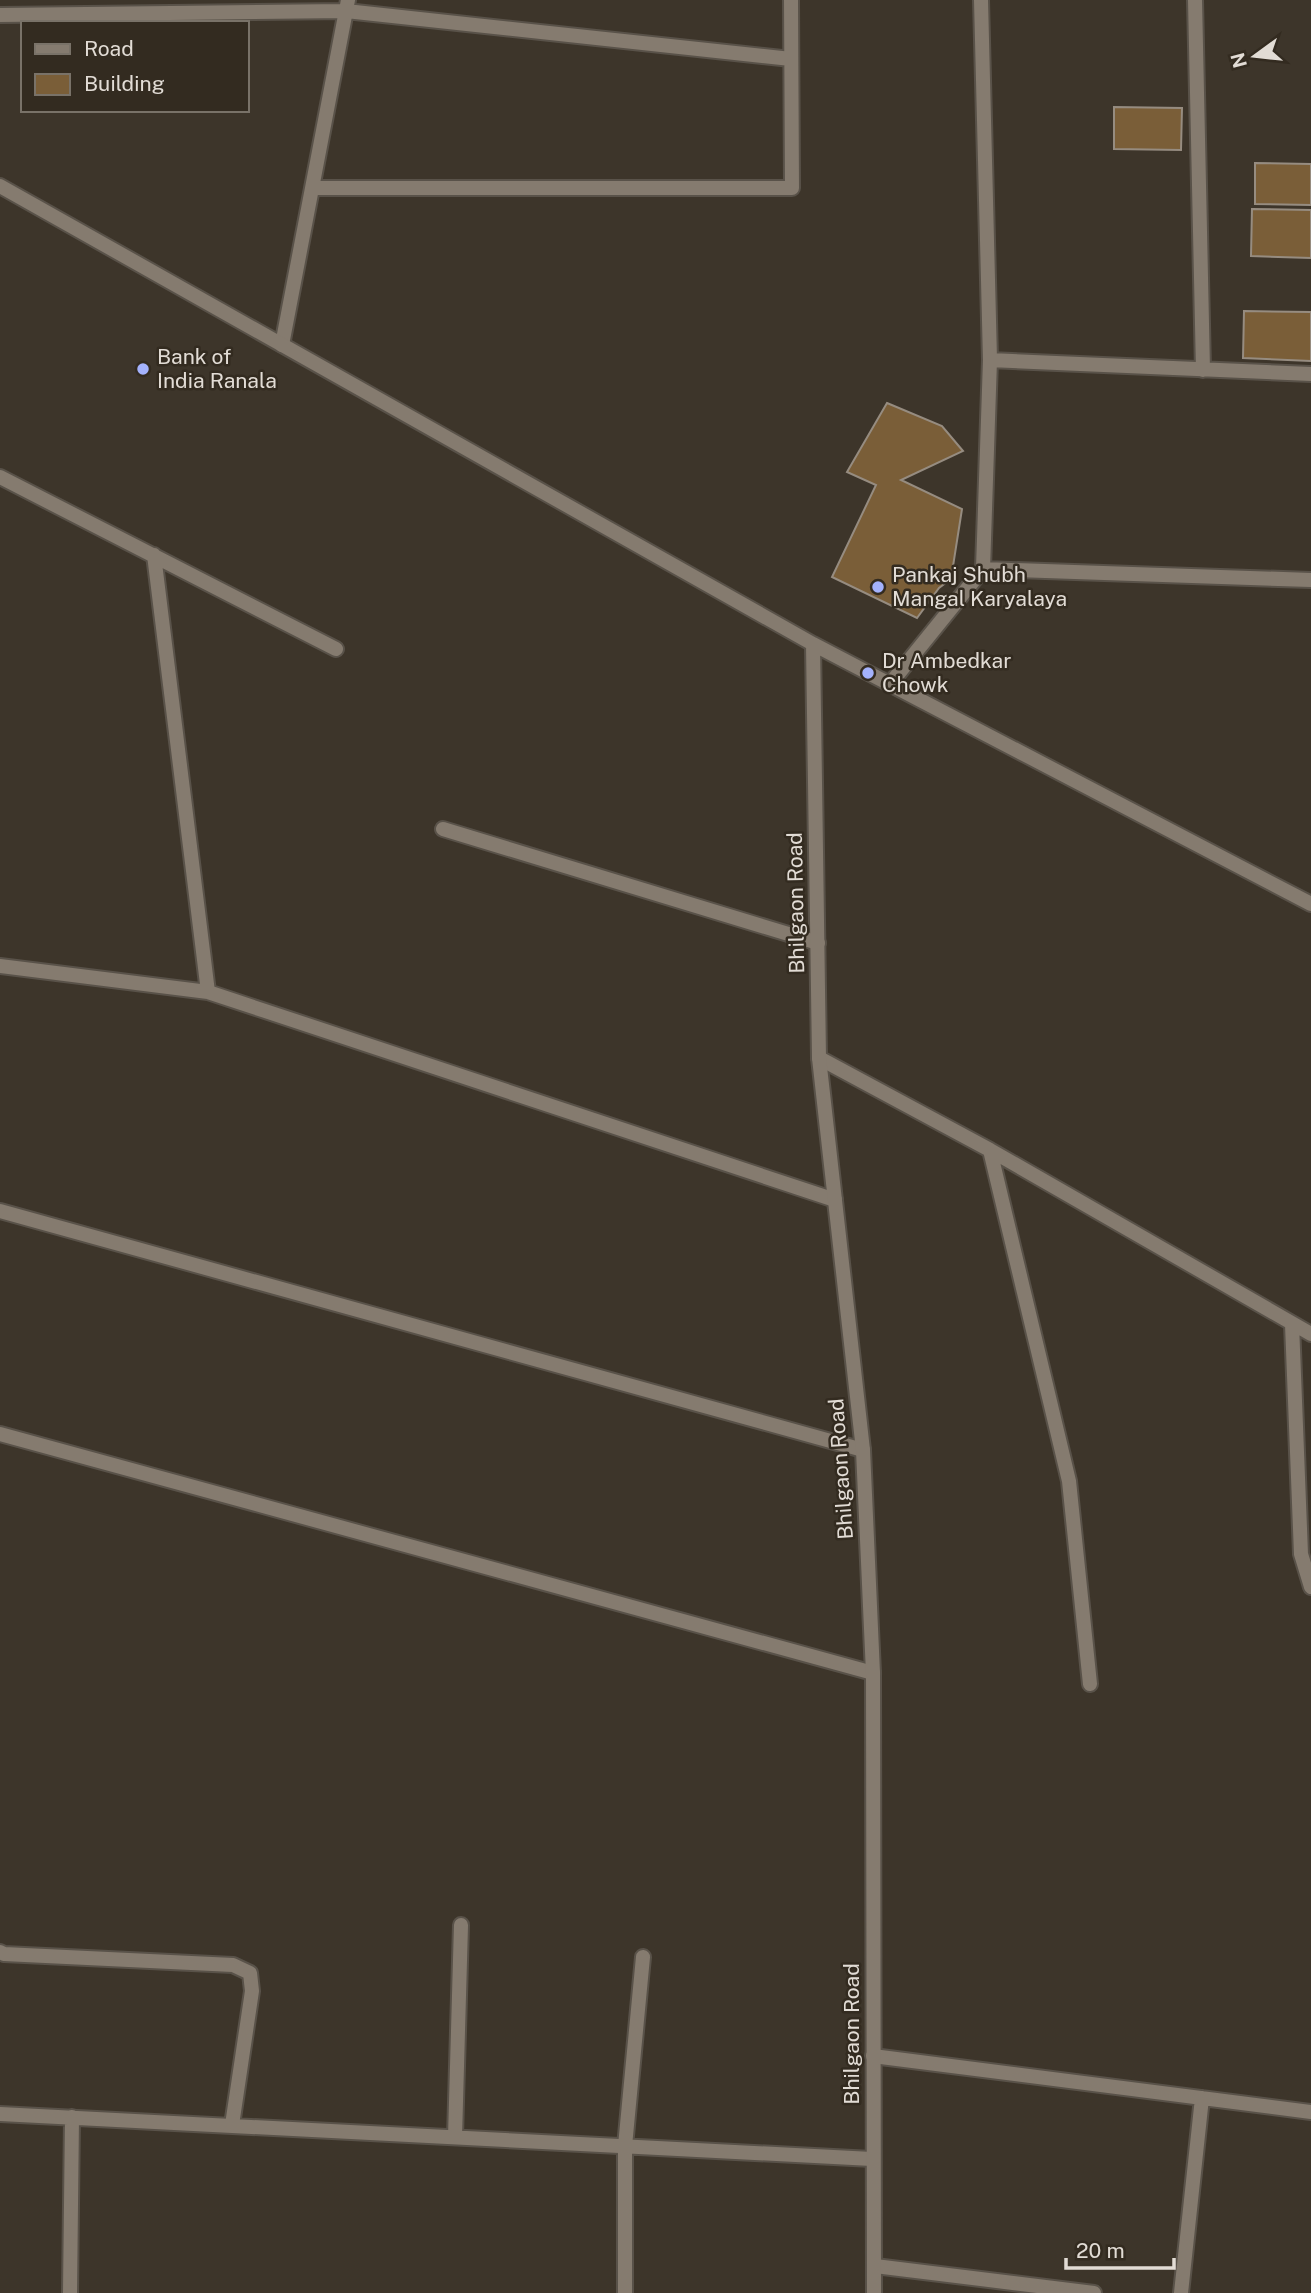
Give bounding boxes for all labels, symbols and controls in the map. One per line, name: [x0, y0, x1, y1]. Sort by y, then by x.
legend: [21, 21, 248, 112]
north arrow: [1220, 21, 1290, 91]
text: Road: [84, 36, 134, 61]
text: N: [1226, 50, 1251, 70]
text: Building: [84, 71, 165, 96]
place label: Bank of India Ranala: [157, 344, 277, 393]
marker: Bank of India Ranala: [135, 361, 151, 377]
place label: Pankaj Shubh Mangal Karyalaya: [892, 562, 1067, 611]
marker: Pankaj Shubh Mangal Karyalaya: [870, 579, 886, 595]
place label: Dr Ambedkar Chowk: [882, 648, 1011, 697]
marker: Dr Ambedkar Chowk: [860, 665, 876, 681]
street label: Bhilgaon Road: [782, 832, 809, 974]
street label: Bhilgaon Road: [823, 1398, 858, 1540]
street label: Bhilgaon Road: [839, 1963, 864, 2105]
scale bar: [1066, 2226, 1174, 2270]
text: 20 m: [1076, 2238, 1125, 2263]

